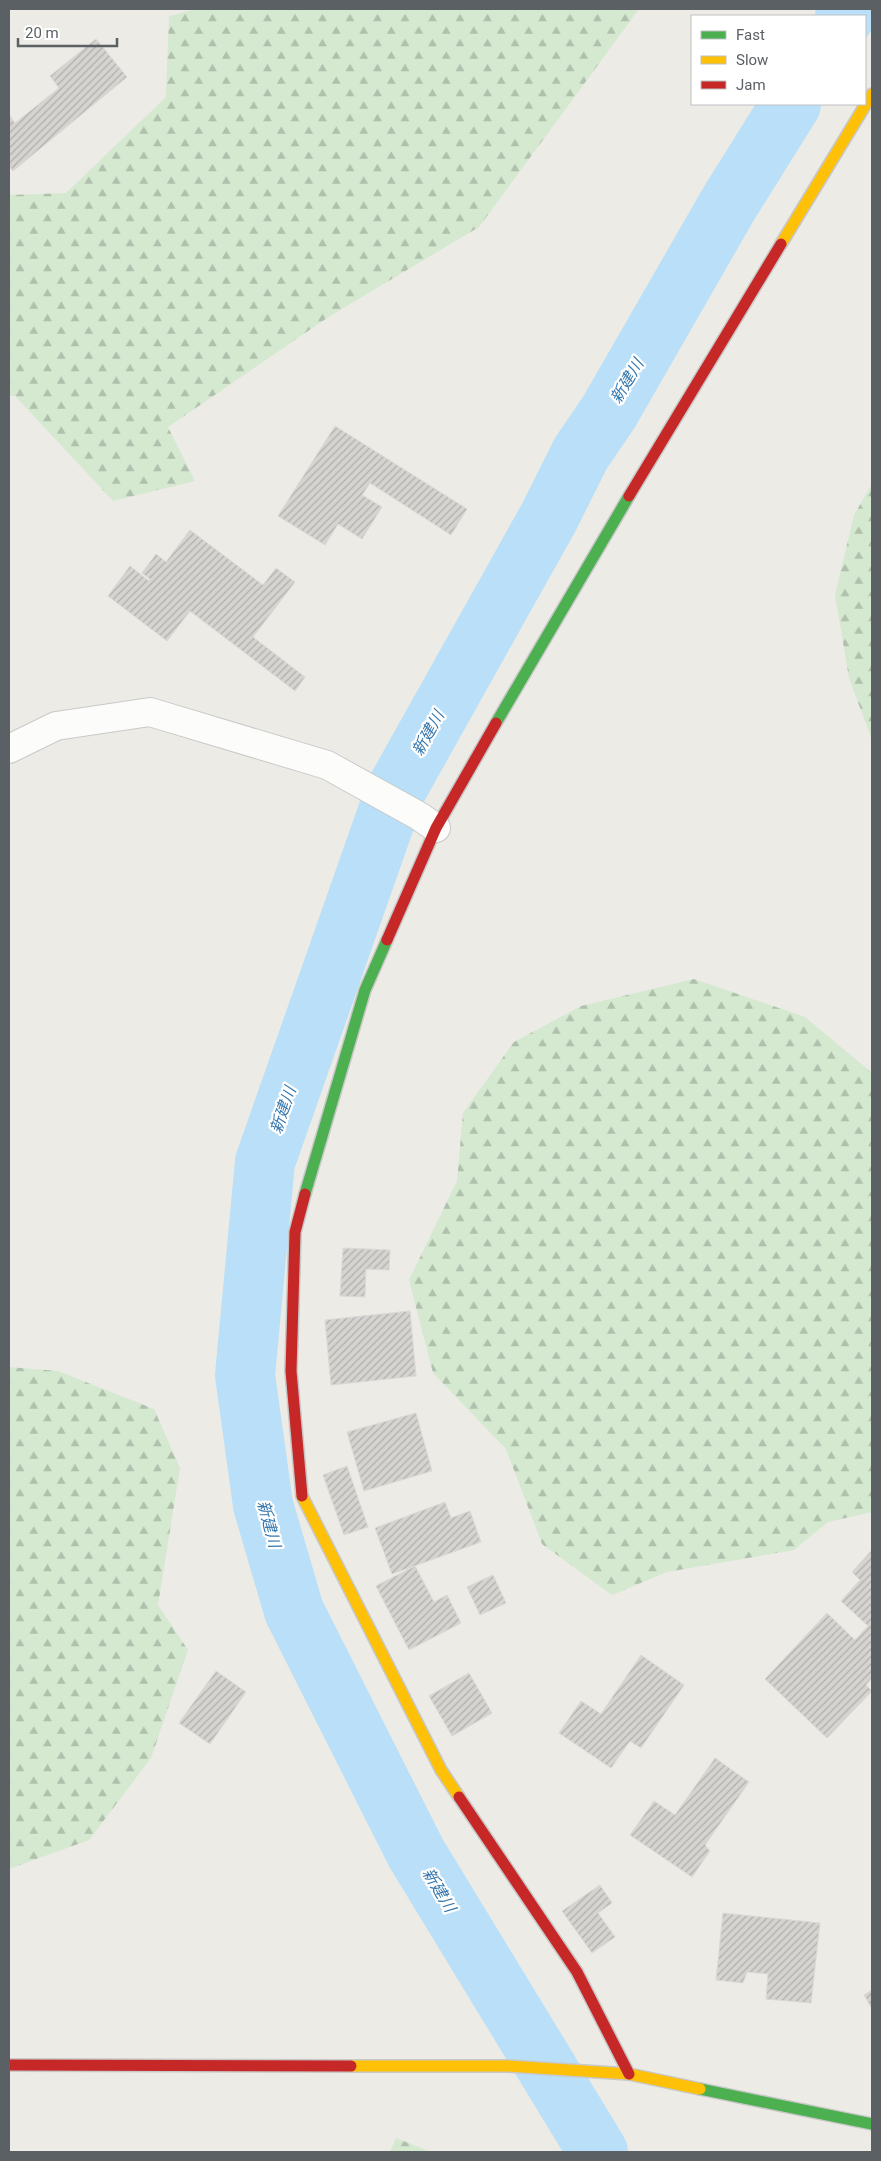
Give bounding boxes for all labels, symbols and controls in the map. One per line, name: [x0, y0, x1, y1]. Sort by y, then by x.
scale bar: [18, 15, 116, 47]
legend: [691, 15, 866, 105]
text: 20 m: [25, 24, 59, 42]
text: Fast: [736, 26, 765, 44]
text: Slow: [736, 51, 768, 69]
text: Jam: [736, 76, 766, 94]
water label: 新建川: [606, 354, 649, 406]
water label: 新建川: [408, 706, 449, 759]
water label: 新建川: [266, 1082, 300, 1136]
water label: 新建川: [254, 1498, 285, 1552]
water label: 新建川: [418, 1865, 461, 1917]

